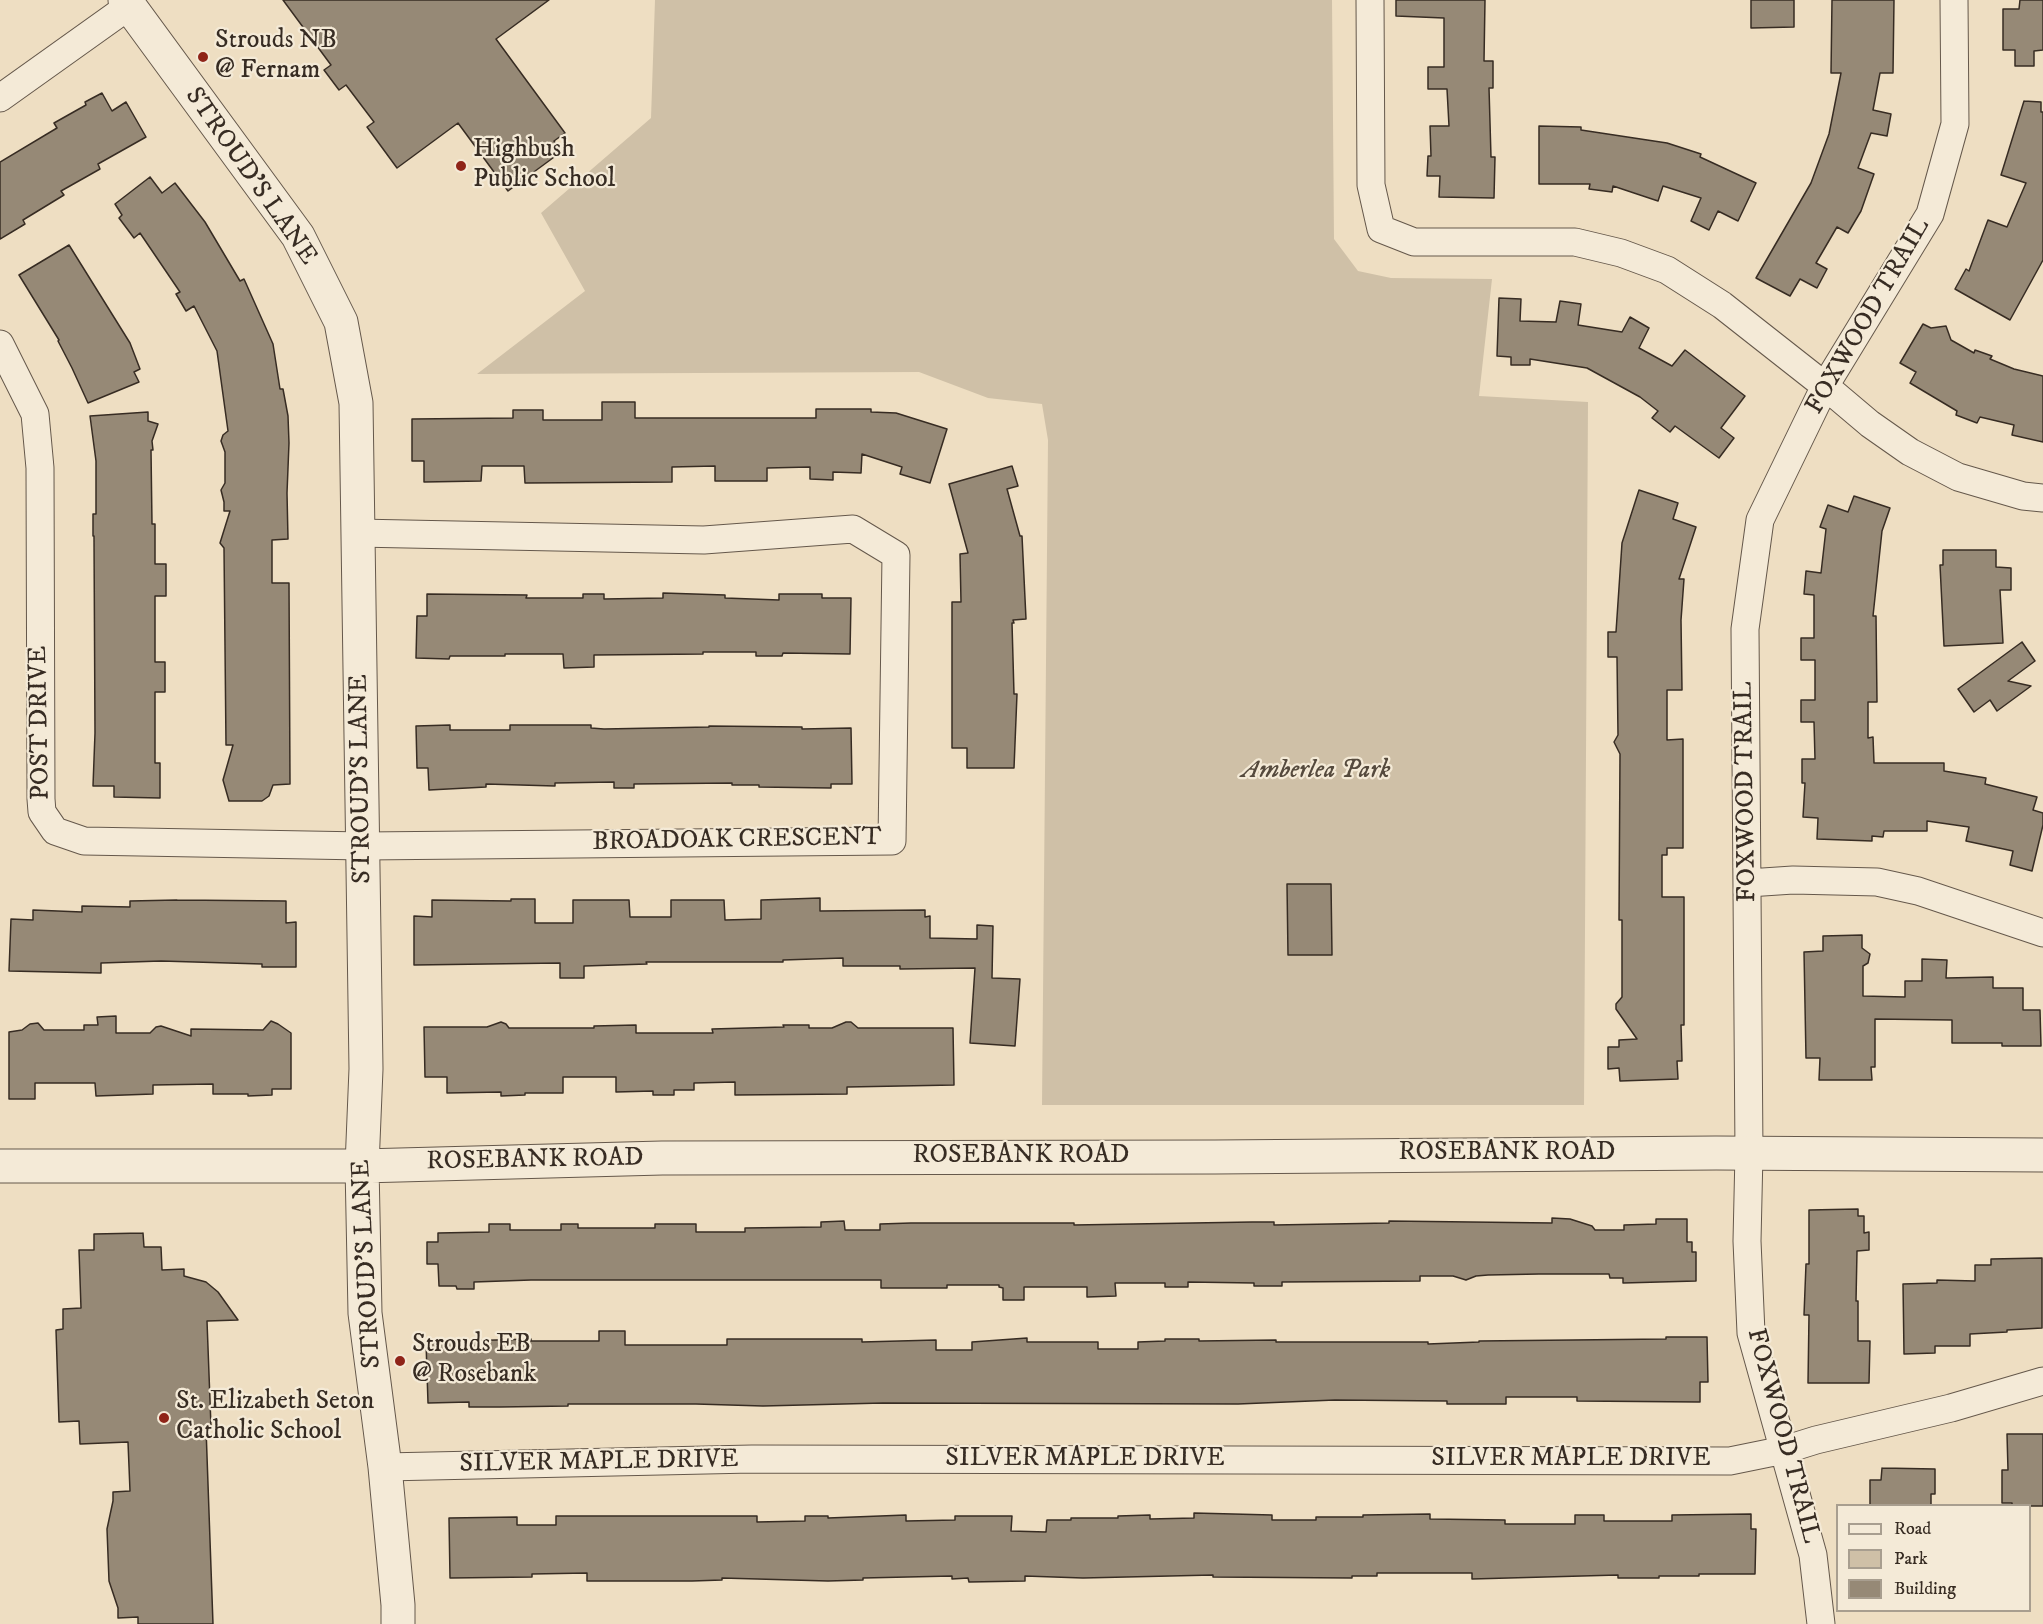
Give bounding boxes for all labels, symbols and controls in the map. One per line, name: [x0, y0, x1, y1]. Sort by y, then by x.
place label: Strouds NB @ Fernam: [215, 26, 337, 88]
marker: Strouds NB @ Fernam: [196, 50, 210, 64]
street label: STROUD'S LANE: [177, 82, 323, 272]
place label: Highbush Public School: [473, 135, 615, 196]
marker: Highbush Public School: [454, 159, 468, 173]
street label: FOXWOOD TRAIL: [1800, 214, 1938, 420]
street label: POST DRIVE: [24, 646, 58, 800]
street label: STROUD'S LANE: [345, 674, 379, 884]
street label: FOXWOOD TRAIL: [1729, 681, 1765, 903]
park label: Amberlea Park: [1242, 756, 1390, 788]
street label: BROADOAK CRESCENT: [592, 823, 882, 859]
street label: ROSEBANK ROAD: [1399, 1138, 1615, 1170]
street label: ROSEBANK ROAD: [913, 1141, 1129, 1173]
street label: ROSEBANK ROAD: [426, 1144, 644, 1178]
street label: STROUD'S LANE: [347, 1159, 389, 1369]
street label: FOXWOOD TRAIL: [1738, 1325, 1826, 1547]
place label: Strouds EB @ Rosebank: [412, 1330, 536, 1392]
marker: Strouds EB @ Rosebank: [393, 1354, 407, 1368]
place label: St. Elizabeth Seton Catholic School: [176, 1387, 374, 1448]
marker: St. Elizabeth Seton Catholic School: [157, 1411, 171, 1425]
street label: SILVER MAPLE DRIVE: [945, 1444, 1225, 1476]
street label: SILVER MAPLE DRIVE: [1431, 1444, 1711, 1476]
street label: SILVER MAPLE DRIVE: [459, 1445, 739, 1481]
legend: [1836, 1504, 2031, 1612]
text: Road: [1894, 1518, 1931, 1540]
text: Park: [1894, 1548, 1928, 1570]
text: Building: [1894, 1578, 1956, 1600]

